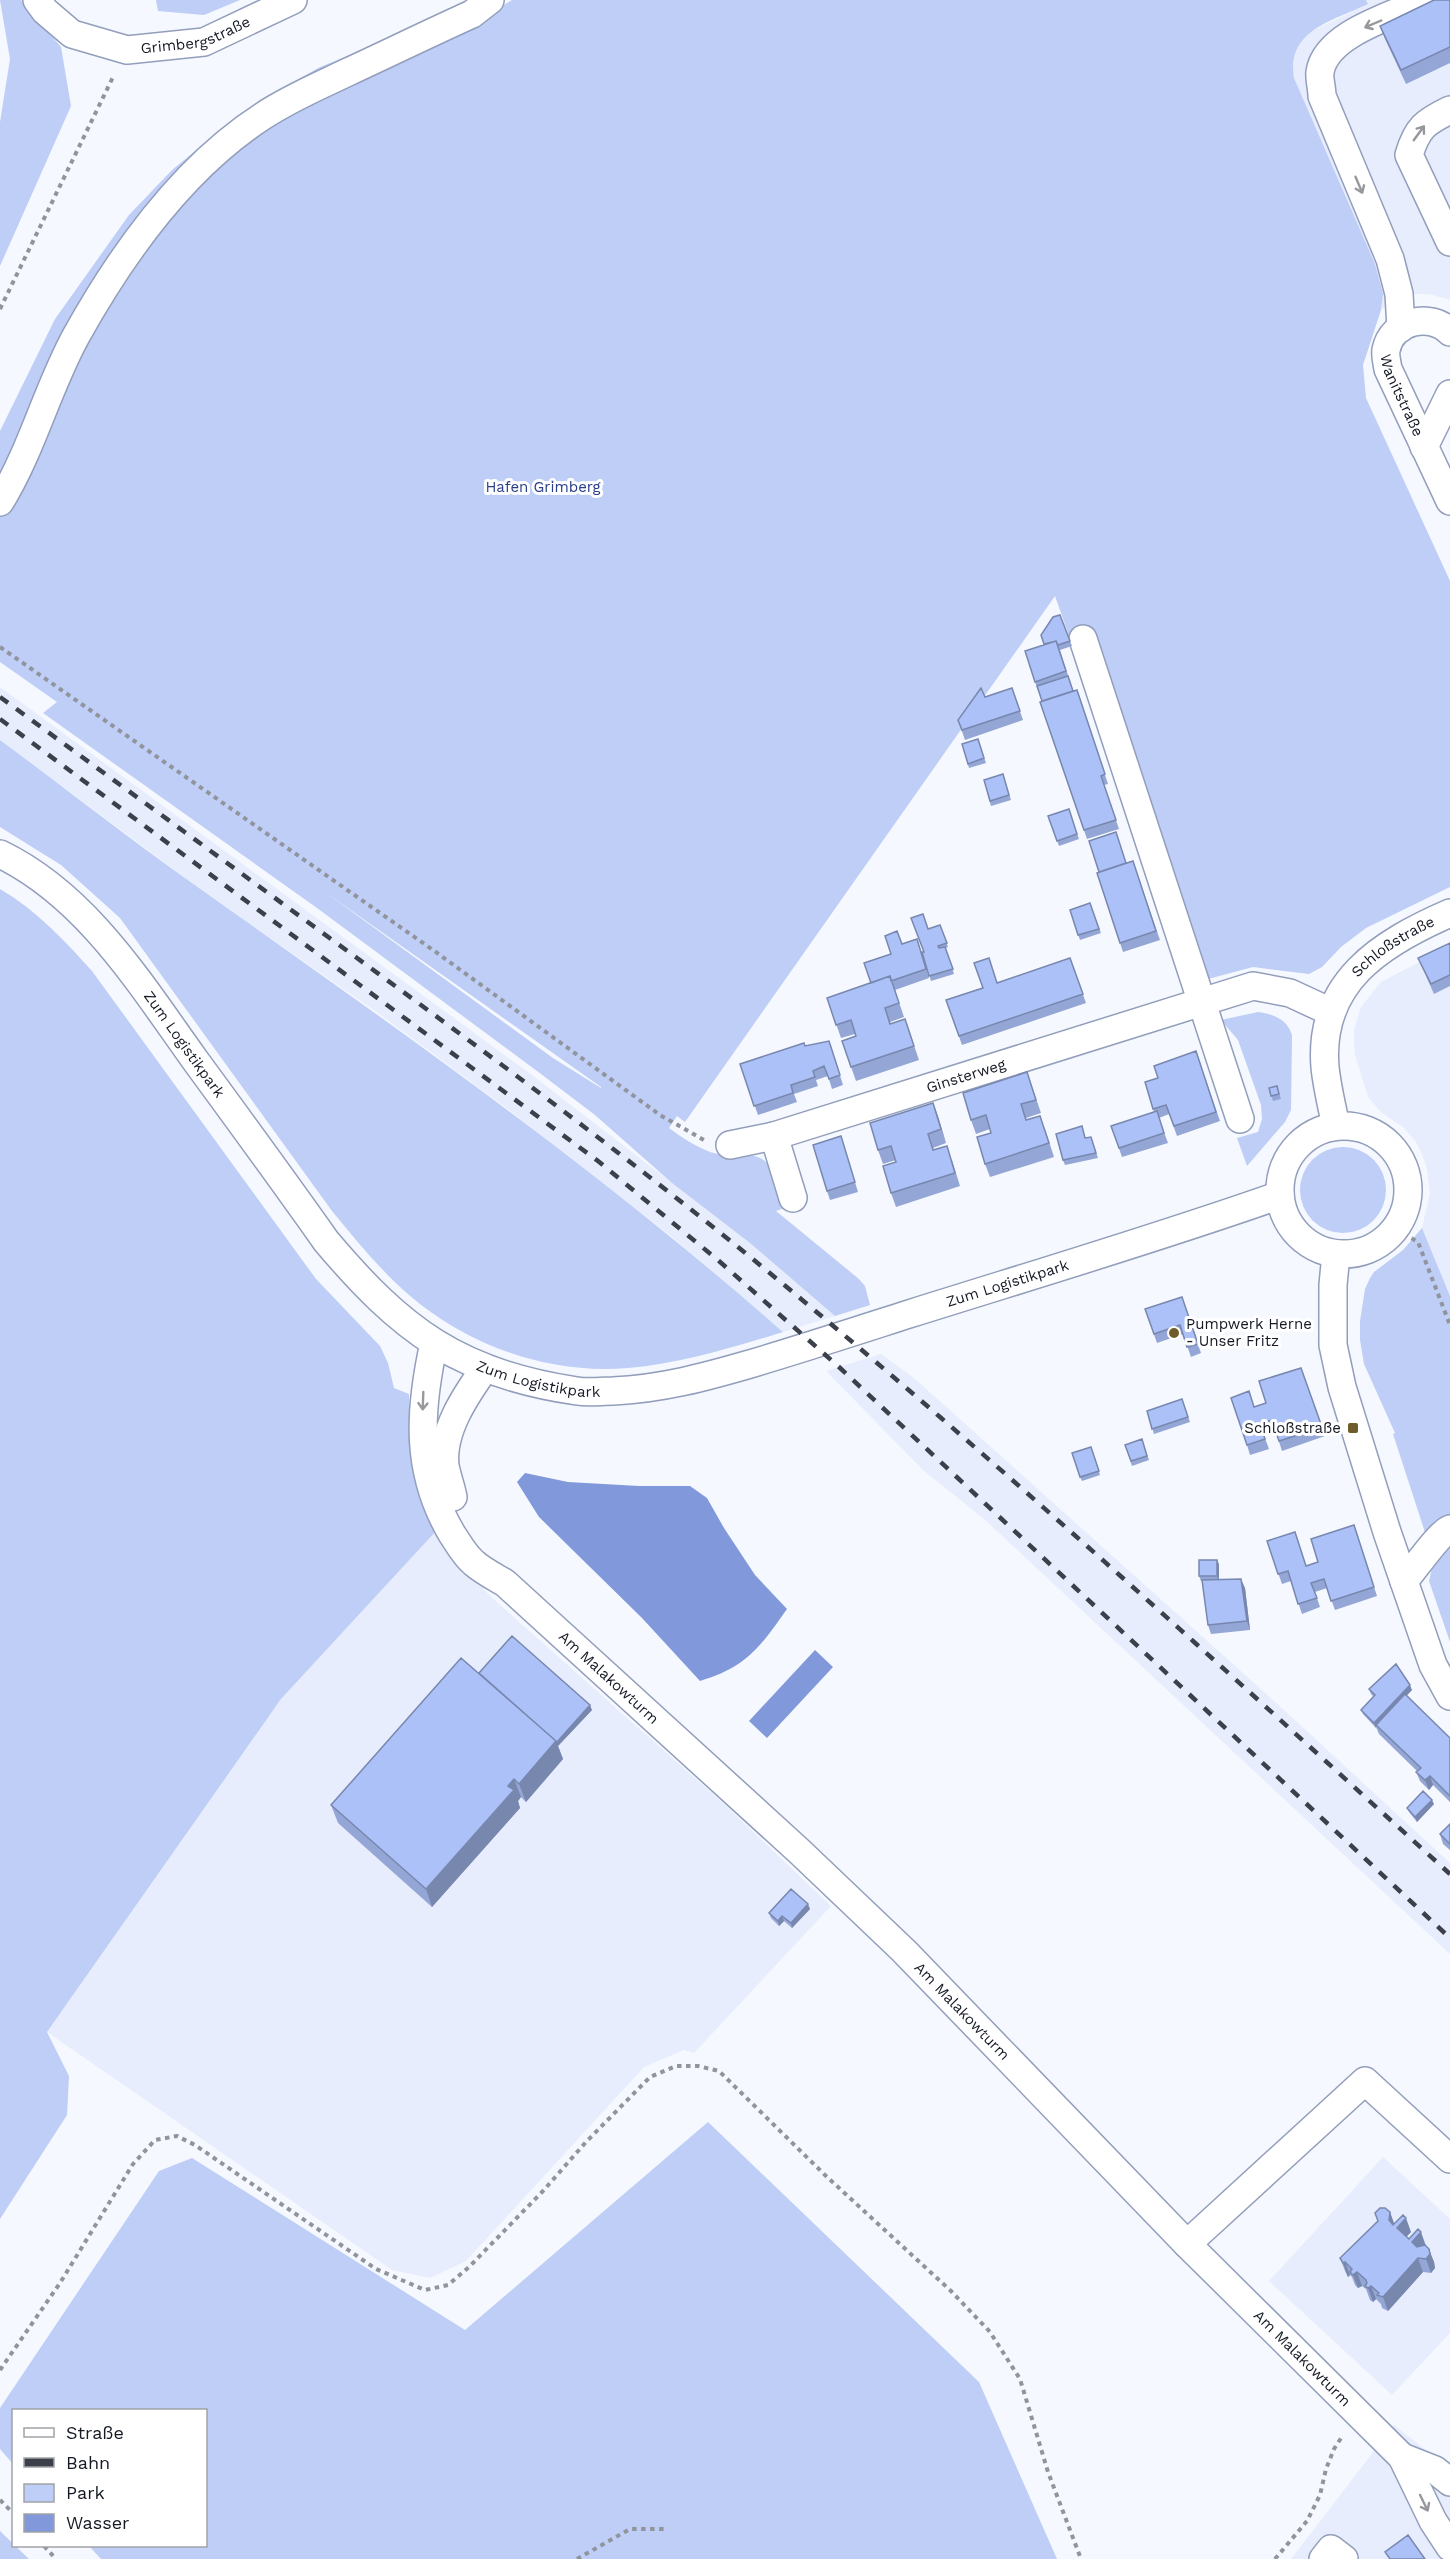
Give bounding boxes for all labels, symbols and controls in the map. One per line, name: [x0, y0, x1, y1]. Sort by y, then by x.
street label: Grimbergstraße: [140, 12, 253, 58]
one-way arrow: [1364, 19, 1383, 30]
one-way arrow: [1413, 125, 1425, 141]
one-way arrow: [1354, 175, 1365, 193]
street label: Wanitstraße: [1377, 353, 1427, 439]
park label: Hafen Grimberg: [485, 478, 601, 496]
street label: Schloßstraße: [1347, 912, 1437, 981]
street label: Zum Logistikpark: [140, 988, 229, 1102]
street label: Ginsterweg: [924, 1055, 1008, 1097]
street label: Zum Logistikpark: [944, 1256, 1071, 1311]
place label: Pumpwerk Herne - Unser Fritz: [1186, 1315, 1312, 1350]
marker: Pumpwerk Herne - Unser Fritz: [1167, 1326, 1181, 1340]
street label: Zum Logistikpark: [474, 1356, 601, 1401]
one-way arrow: [418, 1390, 429, 1410]
place label: Schloßstraße: [1244, 1419, 1341, 1437]
marker: Schloßstraße: [1346, 1421, 1360, 1435]
street label: Am Malakowturm: [555, 1627, 663, 1728]
street label: Am Malakowturm: [911, 1958, 1013, 2064]
street label: Am Malakowturm: [1250, 2306, 1354, 2410]
legend: [12, 2409, 207, 2547]
text: Straße: [66, 2422, 124, 2443]
text: Bahn: [66, 2452, 110, 2473]
text: Park: [66, 2482, 105, 2503]
one-way arrow: [1419, 2493, 1431, 2511]
text: Wasser: [66, 2512, 129, 2533]

